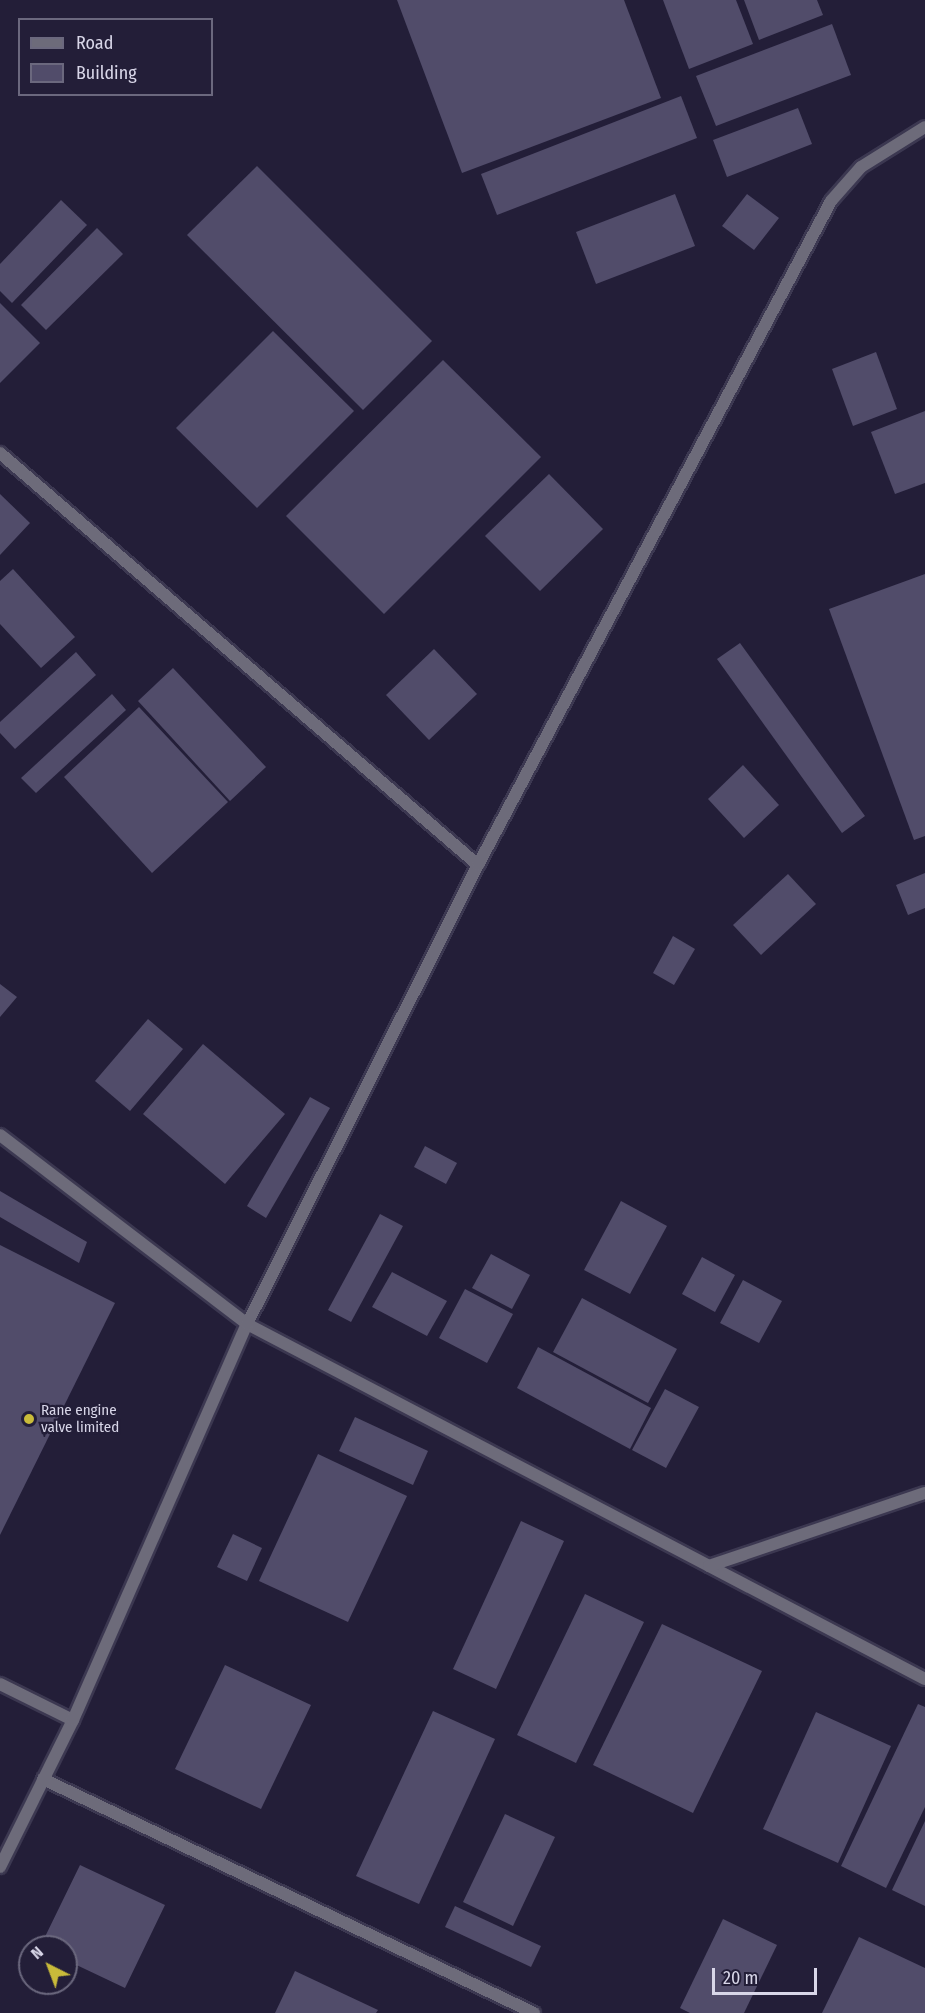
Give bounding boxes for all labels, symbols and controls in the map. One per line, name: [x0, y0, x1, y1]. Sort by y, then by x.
legend: [18, 18, 213, 96]
text: Road: [76, 32, 113, 54]
text: Building: [76, 62, 137, 84]
place label: Rane engine valve limited: [41, 1401, 119, 1436]
marker: Rane engine valve limited: [22, 1412, 36, 1426]
north arrow: [18, 1935, 78, 1995]
text: N: [27, 1942, 47, 1963]
scale bar: [715, 1956, 820, 1994]
text: 20 m: [723, 1967, 758, 1989]

